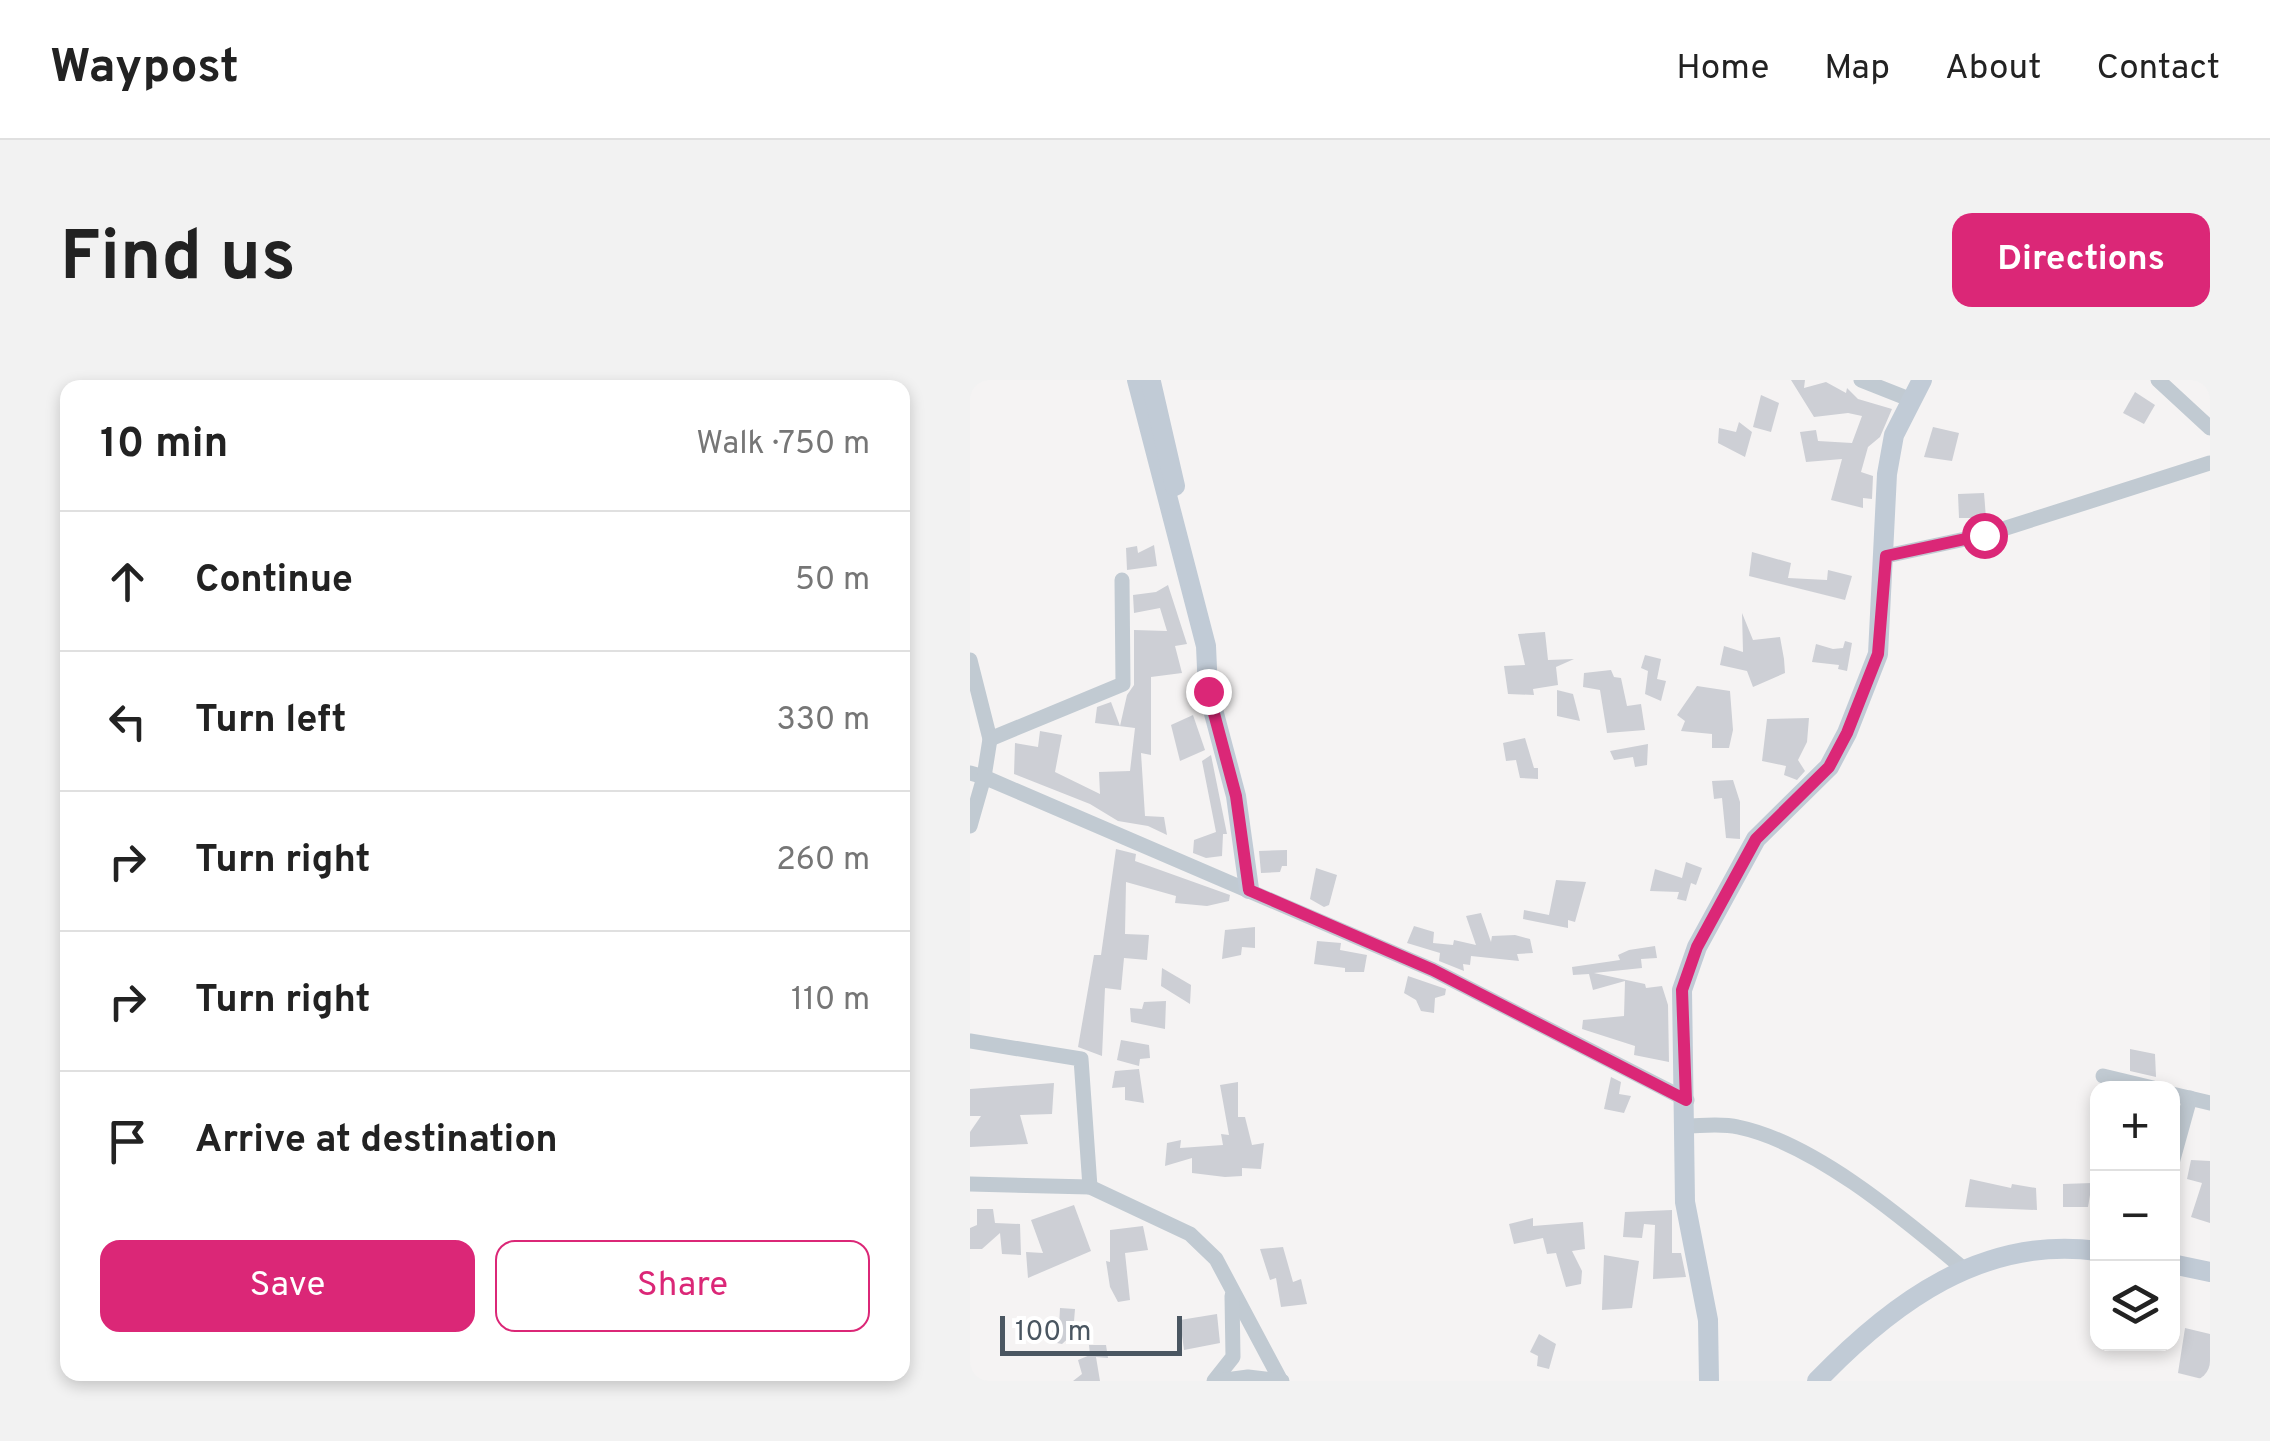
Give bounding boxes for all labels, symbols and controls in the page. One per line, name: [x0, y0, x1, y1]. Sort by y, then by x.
text: Waypost: [50, 39, 239, 99]
text: Home: [1676, 47, 1769, 91]
text: Map: [1824, 47, 1890, 91]
text: About: [1945, 47, 2041, 91]
text: Contact: [2096, 47, 2220, 91]
button: Directions: [1952, 213, 2210, 307]
text: Find us: [60, 216, 296, 305]
text: 10 min: [100, 419, 228, 472]
text: Walk · 750 m: [696, 425, 870, 465]
route start: [1962, 513, 2008, 559]
icon: ahead: [100, 554, 155, 609]
text: Continue: [195, 557, 353, 606]
text: 50 m: [795, 561, 870, 601]
route end: [1186, 669, 1232, 715]
icon: left: [100, 694, 155, 749]
text: Turn left: [195, 697, 347, 746]
text: 330 m: [777, 701, 870, 741]
icon: right: [100, 834, 155, 889]
text: Turn right: [195, 837, 370, 886]
text: 260 m: [776, 841, 870, 881]
icon: right: [100, 974, 155, 1029]
text: Turn right: [195, 977, 370, 1026]
text: 110 m: [791, 981, 870, 1021]
map controls: [2090, 1081, 2180, 1351]
button: +: [2090, 1081, 2180, 1171]
icon: arrive: [100, 1114, 155, 1169]
text: Arrive at destination: [195, 1117, 558, 1166]
button: −: [2090, 1171, 2180, 1261]
button: Save: [100, 1240, 475, 1332]
button: Share: [495, 1240, 870, 1332]
button: layers: [2090, 1261, 2180, 1351]
scale bar: [1000, 1311, 1182, 1356]
text: 100 m: [1015, 1315, 1091, 1351]

